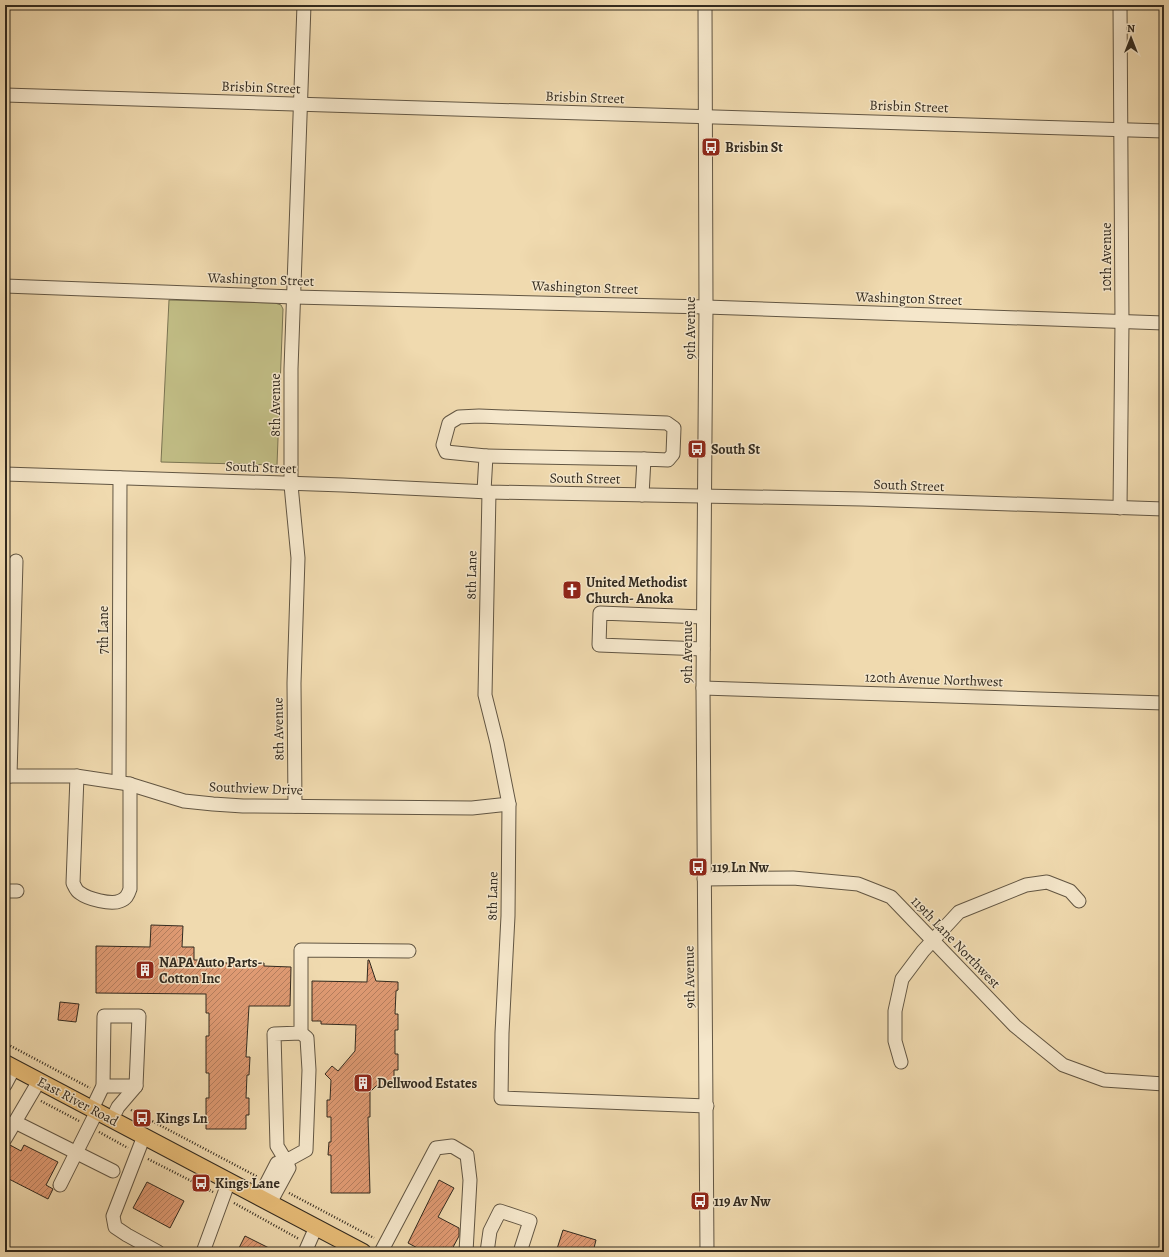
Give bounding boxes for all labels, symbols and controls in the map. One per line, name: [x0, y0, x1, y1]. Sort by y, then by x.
north arrow: [1111, 18, 1151, 58]
text: N: [1127, 21, 1135, 36]
street label: Brisbin Street: [221, 77, 301, 98]
street label: Brisbin Street: [545, 87, 625, 108]
street label: Brisbin Street: [869, 96, 949, 117]
bus stop icon: Brisbin St: [700, 136, 722, 158]
place label: Brisbin St: [725, 138, 783, 157]
street label: 10th Avenue: [1097, 223, 1116, 291]
street label: Washington Street: [206, 268, 315, 291]
street label: Washington Street: [530, 276, 639, 299]
street label: Washington Street: [854, 287, 963, 310]
street label: 9th Avenue: [681, 297, 700, 359]
street label: 8th Avenue: [266, 373, 285, 437]
bus stop icon: South St: [686, 438, 708, 460]
place label: South St: [711, 440, 760, 459]
street label: South Street: [225, 457, 297, 478]
street label: South Street: [549, 468, 621, 489]
street label: South Street: [873, 475, 945, 496]
street label: 8th Lane: [462, 550, 481, 600]
place label: United Methodist Church- Anoka: [586, 573, 688, 608]
church icon: United Methodist Church- Anoka: [561, 579, 583, 601]
street label: 7th Lane: [94, 606, 113, 654]
street label: 9th Avenue: [678, 621, 697, 683]
street label: 120th Avenue Northwest: [865, 668, 1004, 691]
street label: 8th Avenue: [268, 697, 289, 761]
street label: Southview Drive: [209, 777, 303, 800]
bus stop icon: 119 Ln Nw: [687, 856, 709, 878]
place label: 119 Ln Nw: [712, 858, 770, 877]
street label: 8th Lane: [483, 871, 502, 921]
street label: 119th Lane Northwest: [907, 892, 1005, 993]
street label: 9th Avenue: [679, 945, 700, 1009]
place label: NAPA Auto Parts- Cotton Inc: [159, 953, 263, 988]
building icon: NAPA Auto Parts- Cotton Inc: [134, 959, 156, 981]
street label: East River Road: [34, 1072, 122, 1131]
building icon: Dellwood Estates: [352, 1072, 374, 1094]
place label: Dellwood Estates: [377, 1074, 478, 1093]
bus stop icon: Kings Ln: [131, 1107, 153, 1129]
place label: Kings Ln: [156, 1109, 208, 1128]
bus stop icon: Kings Lane: [190, 1172, 212, 1194]
place label: Kings Lane: [215, 1174, 280, 1193]
bus stop icon: 119 Av Nw: [689, 1190, 711, 1212]
place label: 119 Av Nw: [714, 1192, 771, 1211]

